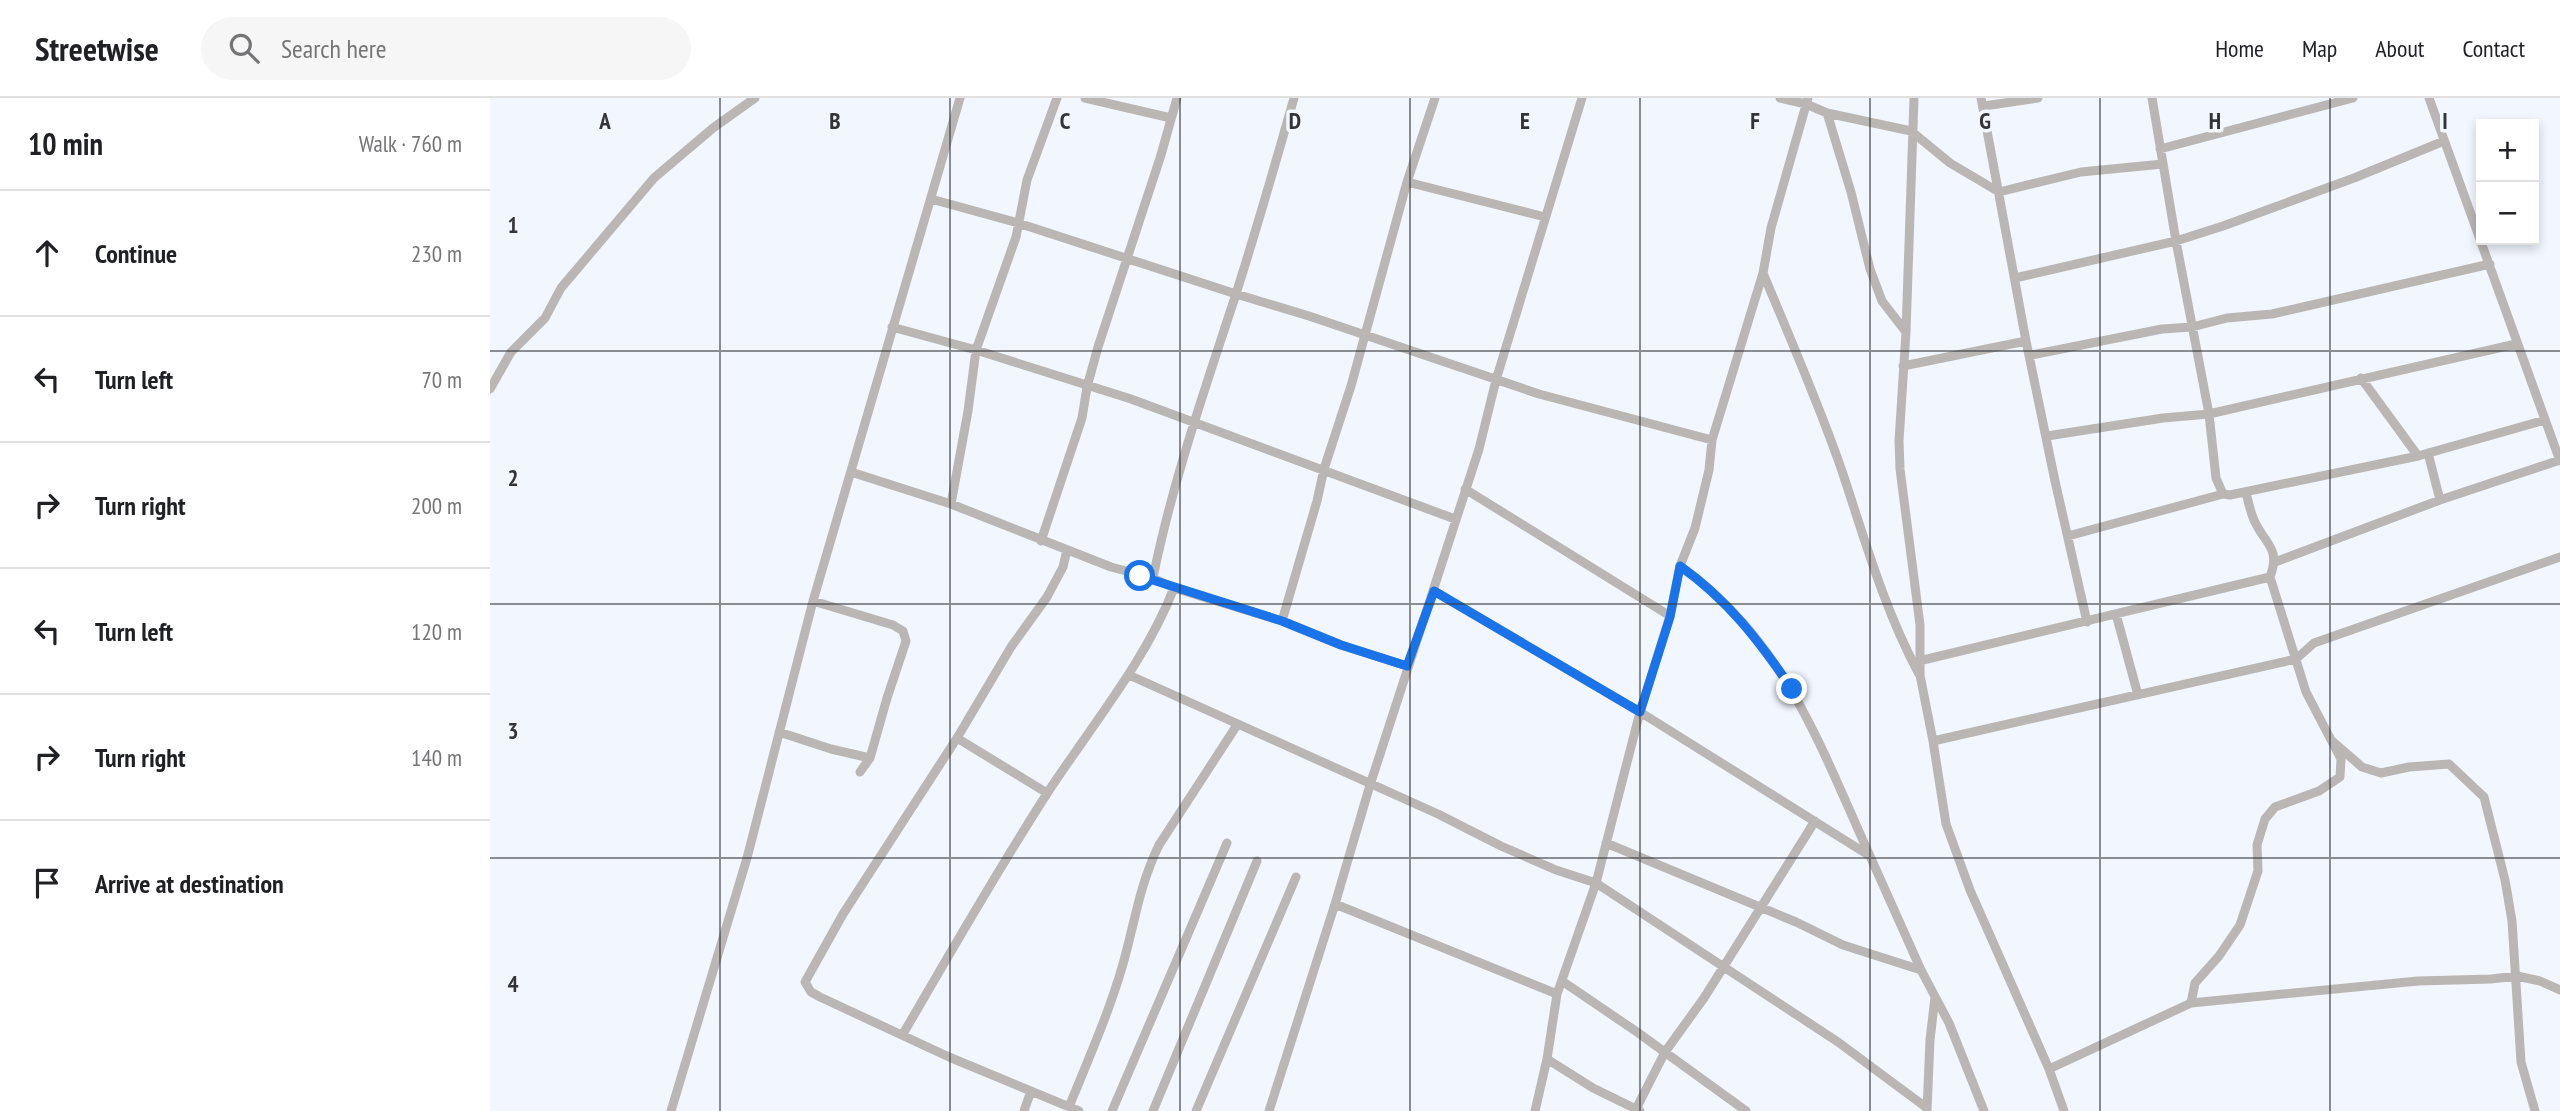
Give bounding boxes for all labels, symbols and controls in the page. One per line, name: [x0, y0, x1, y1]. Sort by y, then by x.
search box: [201, 17, 691, 80]
text: Streetwise: [35, 27, 159, 70]
icon: search: [225, 29, 263, 67]
text: Search here: [281, 32, 387, 65]
text: Home: [2215, 33, 2264, 64]
text: Map: [2302, 33, 2337, 64]
text: About: [2375, 33, 2424, 64]
text: Contact: [2462, 33, 2525, 64]
text: A: [598, 106, 611, 135]
text: B: [829, 106, 841, 135]
text: C: [1060, 106, 1071, 135]
text: D: [1289, 106, 1301, 135]
text: E: [1520, 106, 1530, 135]
text: F: [1750, 106, 1760, 135]
text: G: [1979, 106, 1991, 135]
text: H: [2209, 106, 2221, 135]
text: I: [2442, 106, 2448, 135]
map controls: [2476, 119, 2539, 245]
button: +: [2476, 119, 2539, 182]
text: 10 min: [28, 124, 103, 163]
text: Walk · 760 m: [359, 129, 462, 158]
button: −: [2476, 182, 2539, 245]
text: 1: [508, 210, 519, 239]
icon: ahead: [28, 234, 66, 272]
text: Continue: [95, 237, 177, 270]
text: 230 m: [411, 239, 462, 268]
icon: left: [28, 360, 66, 398]
text: Turn left: [95, 363, 173, 396]
text: 70 m: [421, 365, 462, 394]
text: 2: [508, 463, 519, 492]
icon: right: [28, 486, 66, 524]
text: Turn right: [95, 489, 186, 522]
text: 200 m: [411, 491, 462, 520]
route start: [1124, 560, 1155, 591]
icon: left: [28, 612, 66, 650]
text: Turn left: [95, 615, 173, 648]
text: 120 m: [411, 617, 462, 646]
route end: [1776, 673, 1807, 704]
text: 3: [508, 716, 519, 745]
icon: right: [28, 738, 66, 776]
text: Turn right: [95, 741, 186, 774]
text: 140 m: [411, 743, 462, 772]
icon: arrive: [28, 864, 66, 902]
text: Arrive at destination: [95, 867, 284, 900]
text: 4: [508, 969, 519, 998]

